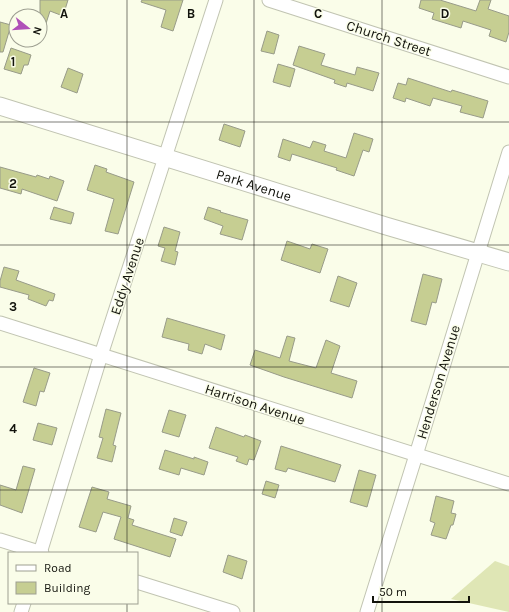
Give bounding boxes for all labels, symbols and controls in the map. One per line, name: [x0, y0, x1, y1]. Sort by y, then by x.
text: A: [60, 6, 68, 21]
text: B: [187, 6, 195, 21]
text: C: [314, 6, 322, 21]
text: D: [441, 6, 450, 21]
north arrow: [8, 8, 48, 48]
street label: Church Street: [344, 17, 433, 60]
text: N: [30, 25, 44, 36]
text: 1: [11, 54, 15, 69]
street label: Park Avenue: [214, 166, 294, 205]
text: 2: [9, 176, 17, 191]
street label: Eddy Avenue: [107, 235, 148, 317]
text: 3: [9, 299, 17, 314]
street label: Henderson Avenue: [413, 323, 464, 441]
street label: Harrison Avenue: [203, 380, 307, 429]
text: 4: [9, 421, 17, 436]
legend: [8, 552, 138, 604]
text: Road: [44, 561, 72, 575]
scale bar: [373, 578, 469, 604]
text: Building: [44, 581, 91, 595]
text: 50 m: [379, 585, 407, 599]

